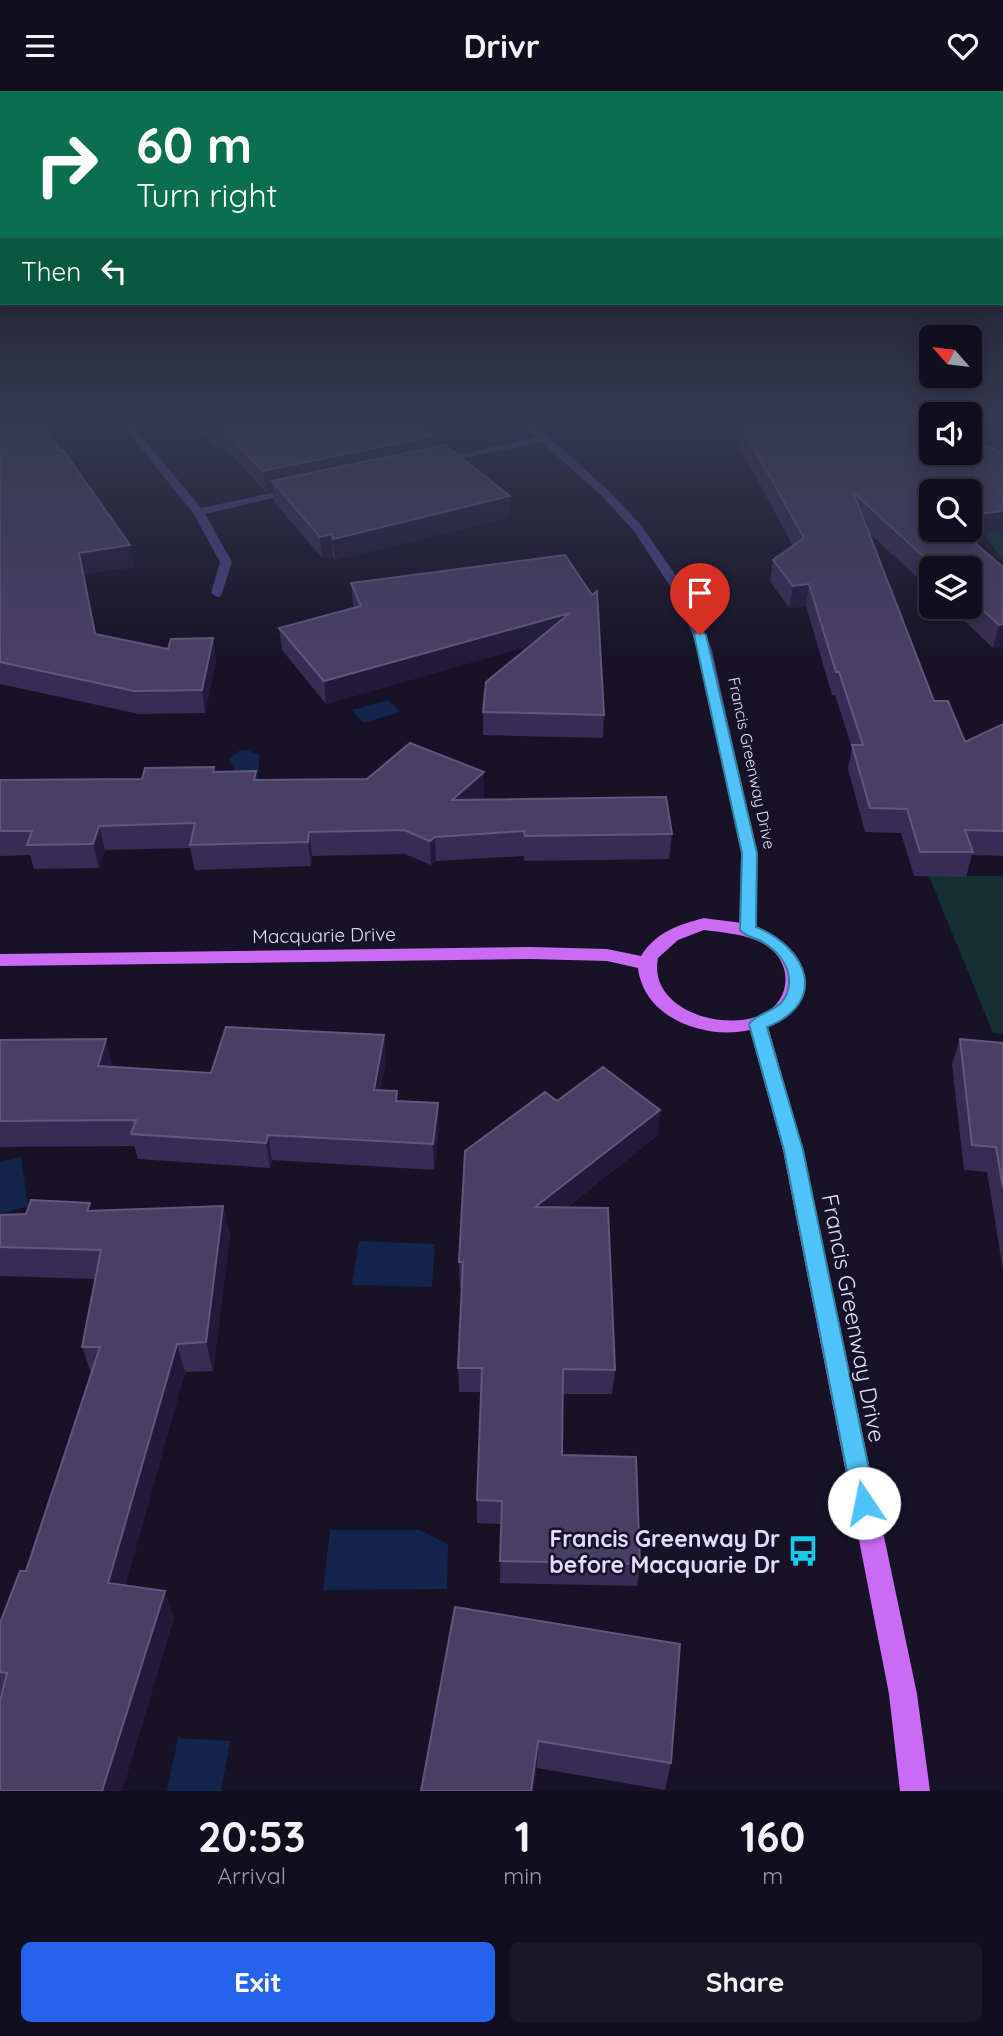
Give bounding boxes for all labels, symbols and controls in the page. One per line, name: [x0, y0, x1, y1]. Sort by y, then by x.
text: Drivr: [463, 26, 540, 66]
icon: menu: [21, 27, 59, 65]
icon: heart: [944, 27, 982, 65]
text: 60 m: [136, 114, 252, 175]
icon: right: [21, 119, 112, 210]
text: Turn right: [136, 175, 277, 215]
icon: left: [95, 252, 133, 290]
text: Then: [21, 255, 81, 288]
north arrow: [919, 325, 982, 389]
map controls: [919, 325, 982, 619]
button: sound: [919, 402, 982, 465]
button: search: [919, 479, 982, 542]
button: layers: [919, 556, 982, 619]
pin: [670, 563, 730, 635]
icon: arrive: [681, 574, 719, 612]
street label: Francis Greenway Drive: [724, 675, 780, 851]
street label: Macquarie Drive: [252, 922, 396, 948]
street label: Francis Greenway Drive: [816, 1191, 892, 1445]
position arrow: [827, 1466, 901, 1540]
place label: Francis Greenway Dr before Macquarie Dr: [549, 1524, 780, 1579]
bus stop icon: Francis Greenway Dr before Macquarie Dr: [786, 1534, 820, 1568]
text: 20:53: [198, 1810, 306, 1863]
text: 1: [515, 1810, 531, 1863]
text: 160: [740, 1810, 805, 1863]
text: Arrival: [217, 1861, 286, 1890]
text: min: [503, 1861, 542, 1890]
text: m: [762, 1861, 783, 1890]
button: Exit: [21, 1942, 495, 2022]
button: Share: [509, 1942, 982, 2022]

